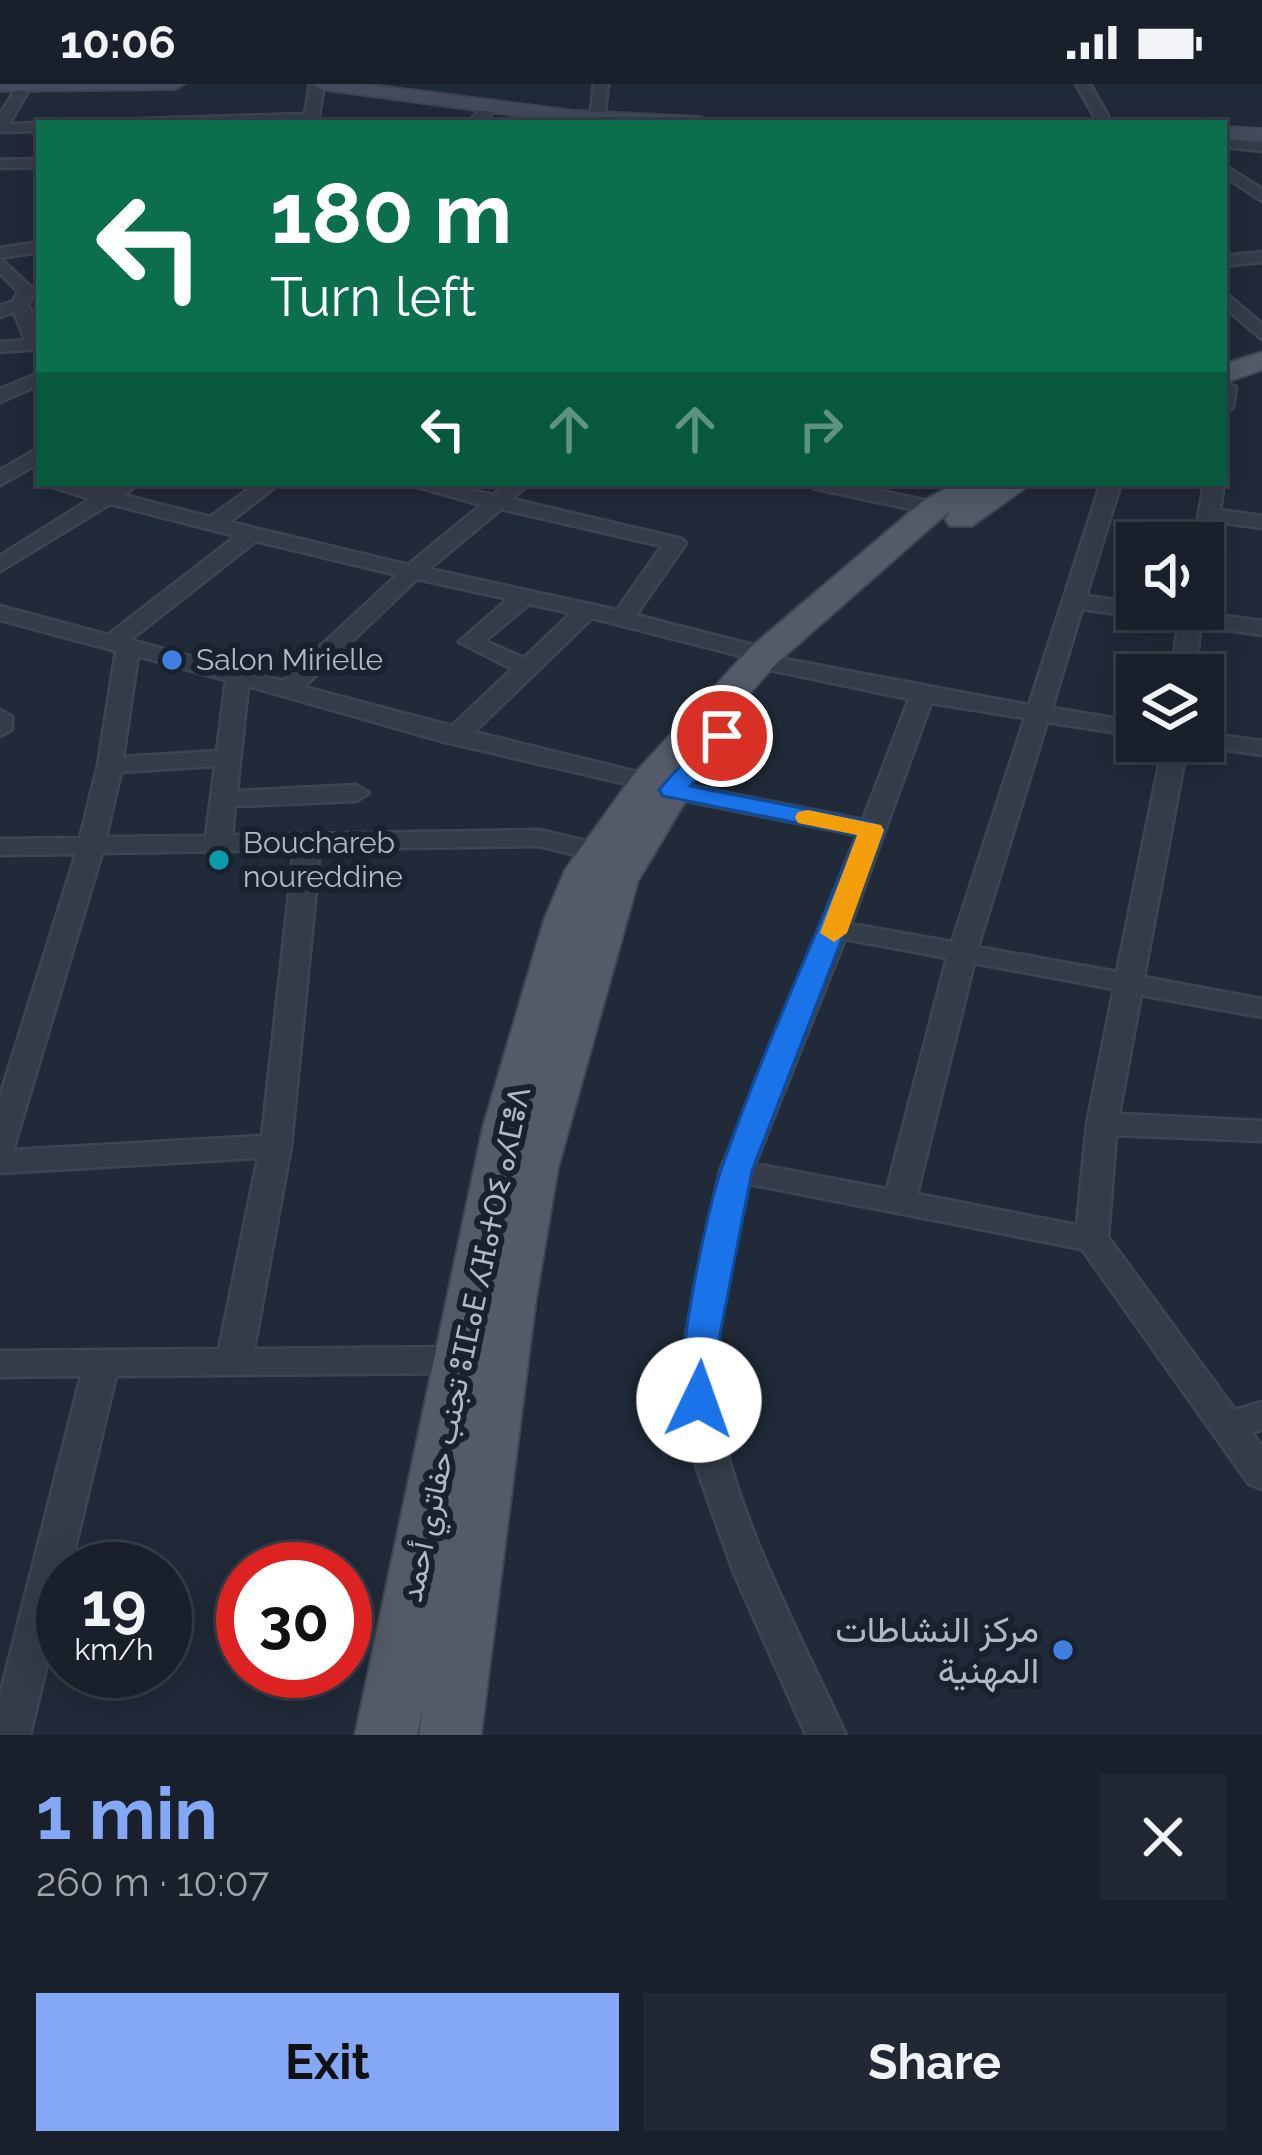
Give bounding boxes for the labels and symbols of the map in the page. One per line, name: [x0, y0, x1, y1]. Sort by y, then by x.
place label: Salon Mirielle: [196, 642, 383, 677]
marker: Salon Mirielle: [159, 647, 185, 673]
pin: [671, 685, 773, 787]
place label: Bouchareb noureddine: [243, 825, 403, 894]
marker: Bouchareb noureddine: [206, 847, 232, 873]
street label: تجنب حفاتري أحمد ⵓⵊⵎⴰⴹ ⵃⴼⴰⵜⵔⵉ ⴰⵃⵎⴻⴷ: [394, 1083, 544, 1606]
position arrow: [636, 1337, 762, 1463]
speed limit sign: 30: [216, 1542, 372, 1698]
place label: مركز النشاطات المهنية: [835, 1608, 1039, 1693]
marker: مركز النشاطات المهنية: [1050, 1637, 1076, 1663]

